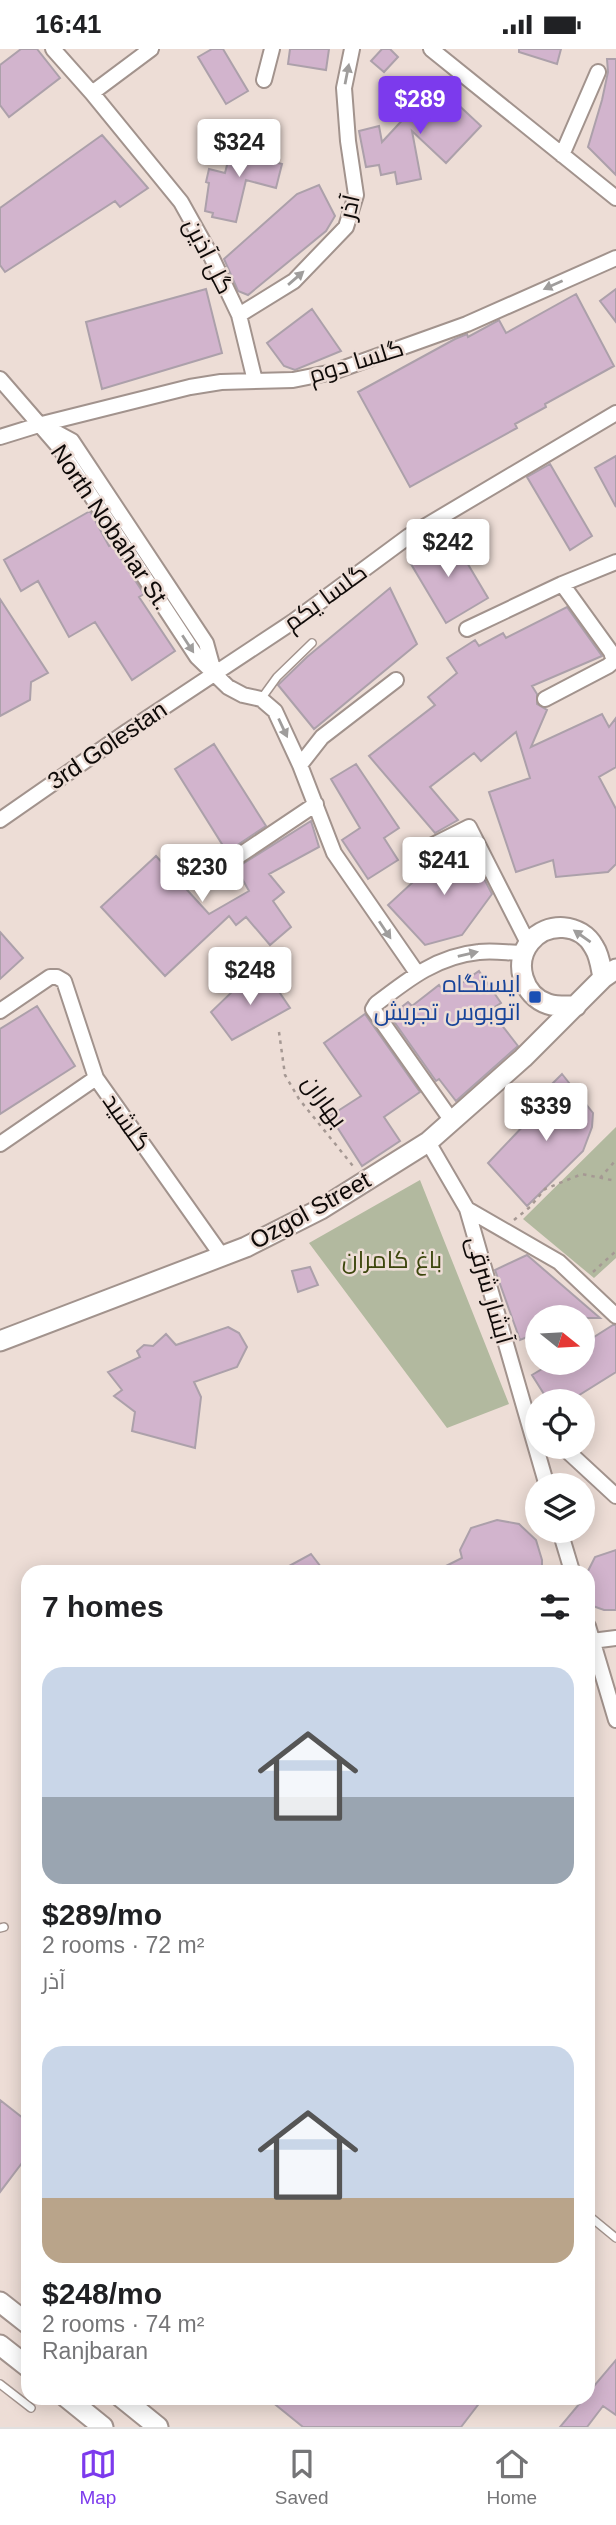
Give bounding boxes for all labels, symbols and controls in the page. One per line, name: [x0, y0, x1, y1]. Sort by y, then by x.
text: 16:41: [35, 9, 102, 39]
one-way arrow: [341, 63, 352, 85]
pin: $289: [379, 77, 461, 136]
text: $289: [394, 86, 446, 112]
pin: $324: [198, 120, 280, 179]
text: $324: [213, 129, 265, 155]
street label: آذر: [333, 192, 365, 224]
street label: گل آذین: [178, 214, 239, 299]
one-way arrow: [287, 270, 305, 285]
one-way arrow: [543, 279, 563, 291]
street label: گلسا دوم: [305, 334, 408, 391]
street label: North Nobahar St.: [46, 439, 176, 615]
pin: $242: [407, 519, 489, 579]
text: $242: [422, 529, 474, 555]
street label: گلسا يكم: [278, 558, 374, 639]
one-way arrow: [182, 634, 195, 654]
street label: 3rd Golestan: [42, 695, 172, 795]
one-way arrow: [277, 718, 289, 738]
pin: $241: [403, 837, 485, 897]
pin: $230: [161, 845, 243, 904]
text: $241: [418, 847, 470, 873]
text: $230: [176, 854, 228, 880]
one-way arrow: [379, 920, 392, 939]
one-way arrow: [572, 929, 591, 943]
pin: $248: [209, 947, 291, 1007]
one-way arrow: [457, 948, 479, 959]
text: $248: [224, 957, 276, 983]
place label: ایستگاه اتوبوس تجریش: [374, 970, 521, 1026]
marker: ایستگاه اتوبوس تجریش: [527, 989, 543, 1005]
street label: بهاران: [296, 1070, 353, 1133]
pin: $339: [505, 1083, 587, 1143]
street label: گلشید: [98, 1088, 156, 1156]
text: $339: [520, 1093, 572, 1119]
street label: Ozgol Street: [245, 1166, 375, 1254]
street label: آبشار شرقی: [461, 1233, 518, 1348]
park label: باغ کامران: [342, 1246, 442, 1276]
north arrow: [525, 1305, 595, 1375]
map controls: [525, 1305, 595, 1543]
button: locate: [525, 1389, 595, 1459]
button: layers: [525, 1473, 595, 1543]
icon: filters: [536, 1588, 574, 1626]
text: 7 homes: [42, 1590, 164, 1623]
icon: home: [245, 1713, 371, 1839]
text: $289/mo: [42, 1898, 162, 1931]
text: 2 rooms · 72 m²: [42, 1932, 204, 1958]
text: آذر: [42, 1968, 65, 1994]
icon: home: [245, 2092, 371, 2218]
text: $248/mo: [42, 2277, 162, 2310]
text: 2 rooms · 74 m²: [42, 2311, 204, 2337]
text: Ranjbaran: [42, 2338, 148, 2364]
tab: Map: [79, 2445, 117, 2509]
tab: Saved: [275, 2445, 329, 2509]
tab: Home: [486, 2445, 537, 2509]

